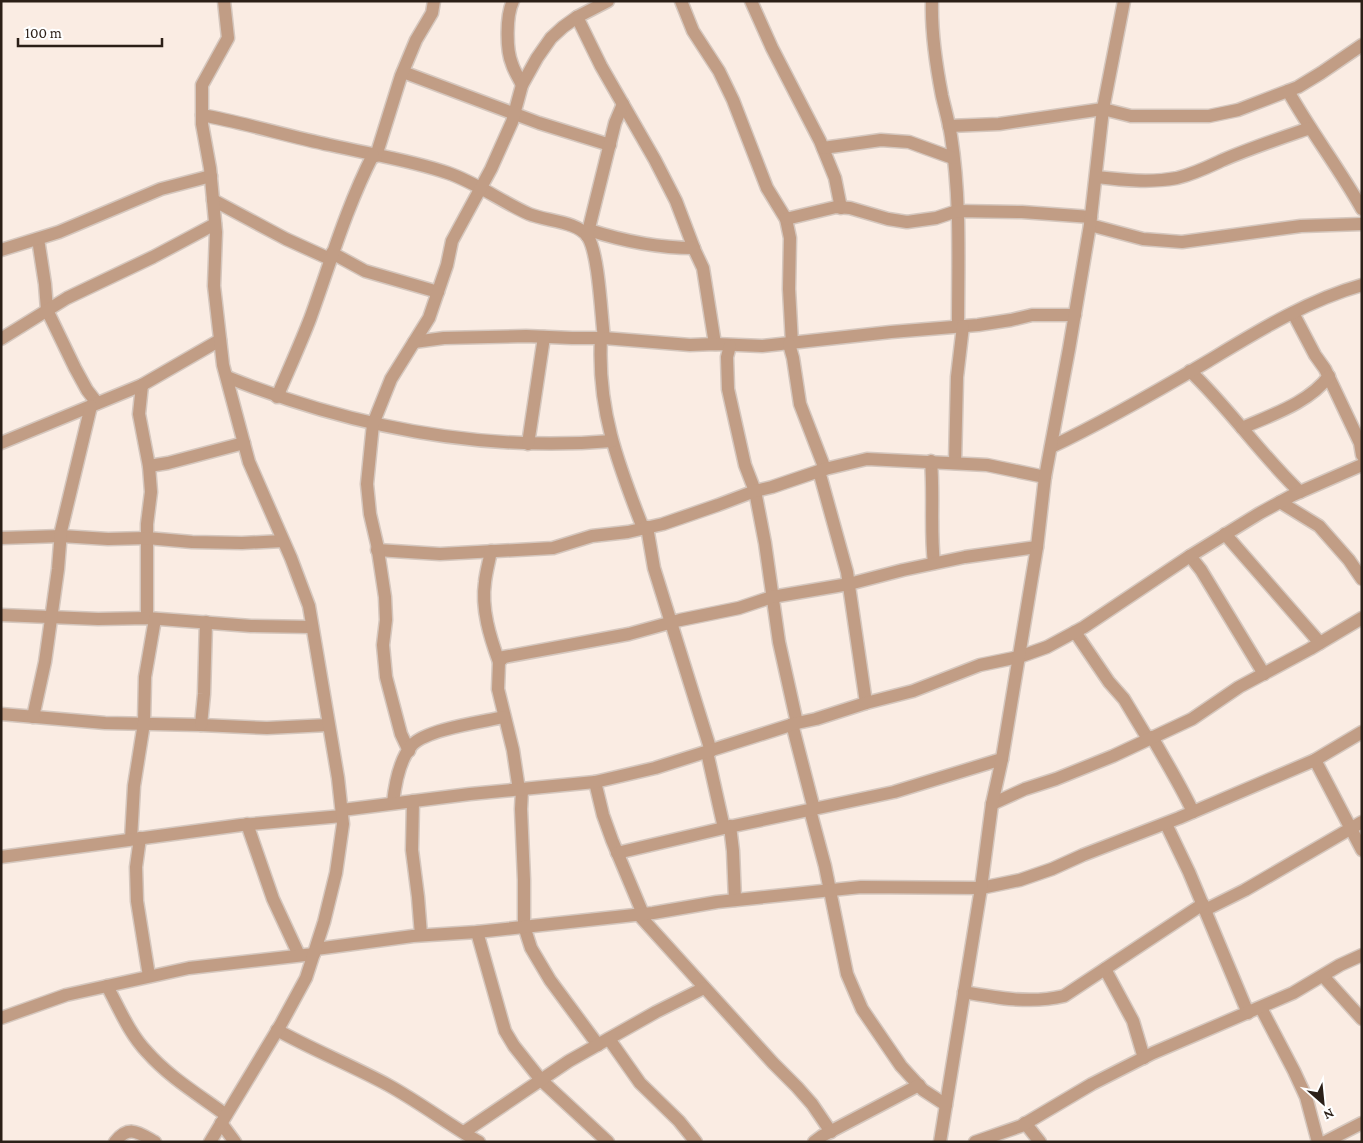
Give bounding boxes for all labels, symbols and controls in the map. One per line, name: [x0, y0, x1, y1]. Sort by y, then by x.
scale bar: [18, 15, 161, 47]
text: 100 m: [25, 25, 62, 41]
north arrow: [1298, 1078, 1348, 1128]
text: N: [1321, 1105, 1337, 1124]

